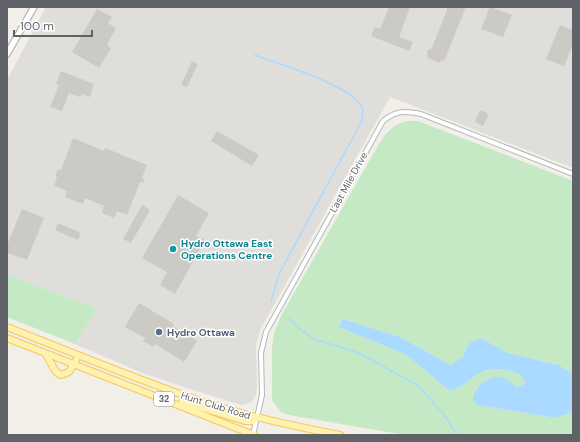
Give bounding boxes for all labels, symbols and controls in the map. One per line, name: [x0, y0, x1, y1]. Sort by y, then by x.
scale bar: [14, 12, 92, 38]
text: 100 m: [20, 18, 54, 34]
street label: Last Mile Drive: [326, 149, 371, 215]
place label: Hydro Ottawa East Operations Centre: [181, 237, 272, 262]
marker: Hydro Ottawa East Operations Centre: [168, 244, 178, 254]
place label: Hydro Ottawa: [167, 326, 235, 339]
marker: Hydro Ottawa: [154, 327, 164, 337]
street label: Hunt Club Road: [179, 389, 252, 422]
road number: 32: [154, 392, 174, 406]

